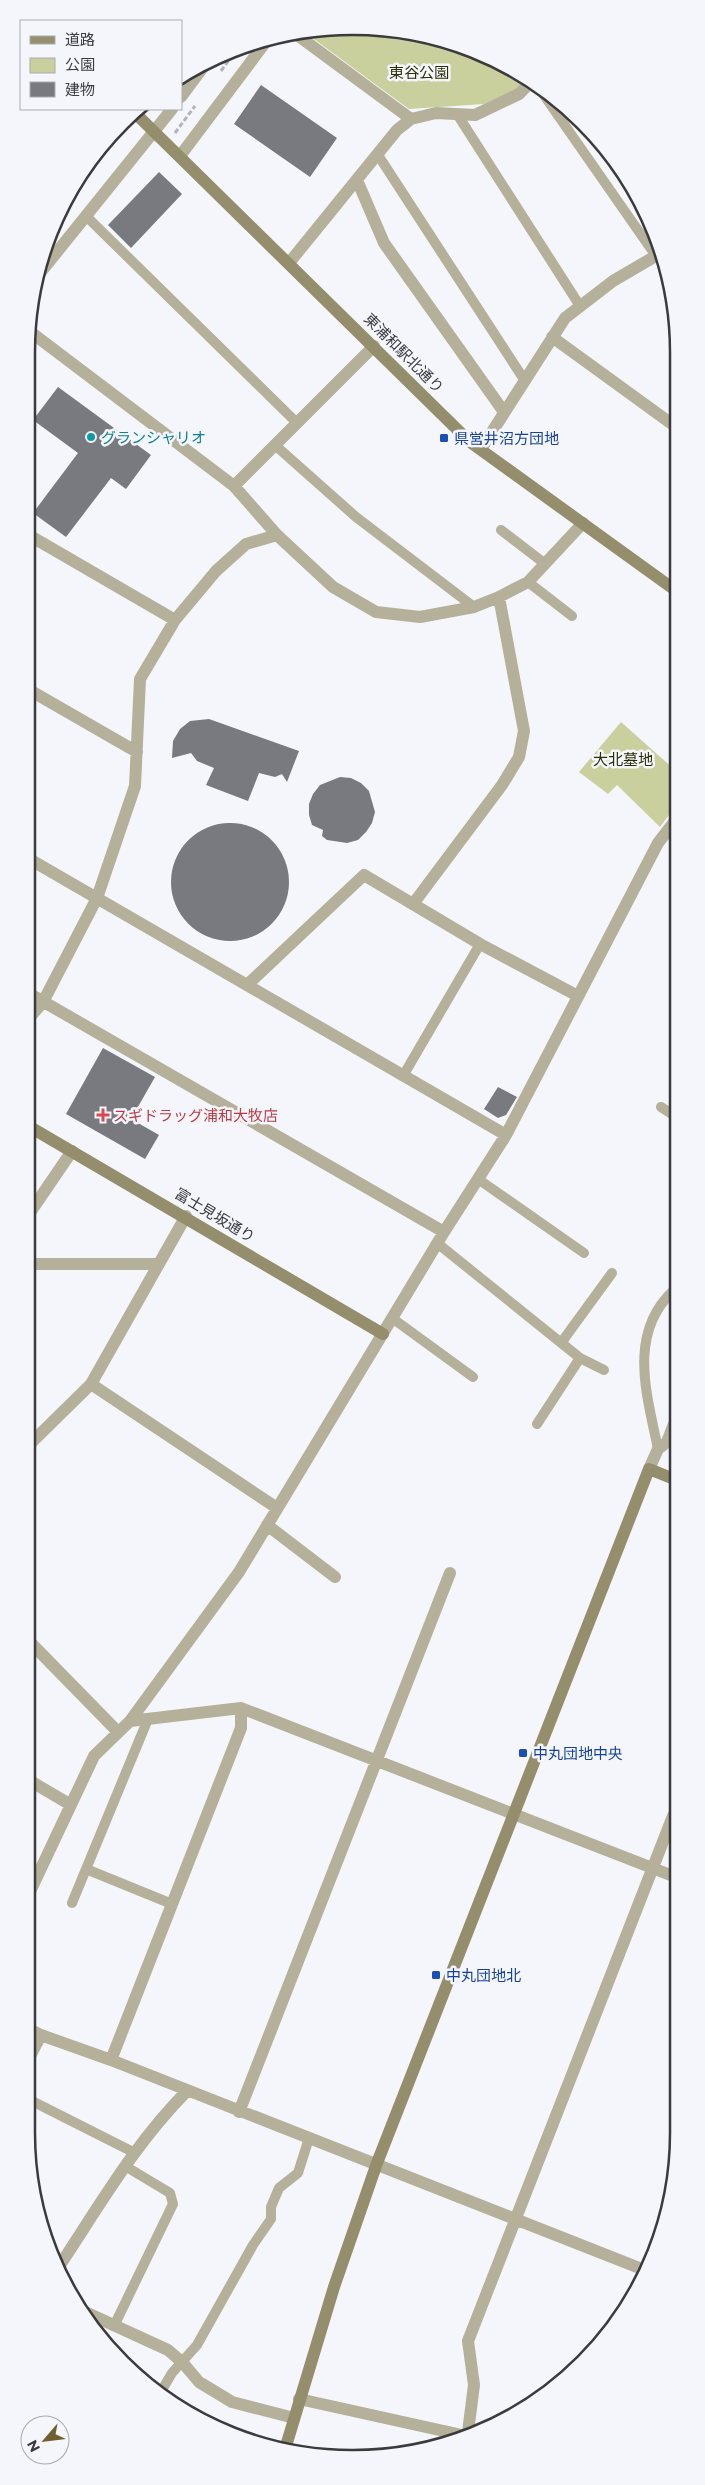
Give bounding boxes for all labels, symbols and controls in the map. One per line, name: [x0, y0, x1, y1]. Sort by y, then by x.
legend: [20, 20, 182, 110]
text: 道路: [65, 30, 95, 49]
text: 公園: [65, 55, 95, 74]
park label: 東谷公園: [389, 63, 449, 82]
text: 建物: [65, 80, 95, 99]
street label: 東浦和駅北通り: [360, 309, 448, 397]
place label: グランシャリオ: [101, 428, 206, 447]
place label: 県営井沼方団地: [454, 429, 559, 448]
marker: グランシャリオ: [85, 431, 97, 443]
marker: 県営井沼方団地: [438, 432, 450, 444]
park label: 大北墓地: [593, 750, 653, 769]
place label: スギドラッグ浦和大牧店: [113, 1106, 278, 1125]
marker: スギドラッグ浦和大牧店: [97, 1109, 109, 1121]
street label: 富士見坂通り: [172, 1184, 258, 1246]
place label: 中丸団地中央: [533, 1744, 623, 1763]
marker: 中丸団地中央: [517, 1747, 529, 1759]
place label: 中丸団地北: [446, 1966, 521, 1985]
marker: 中丸団地北: [430, 1969, 442, 1981]
north arrow: [20, 2415, 70, 2465]
text: N: [23, 2437, 44, 2455]

